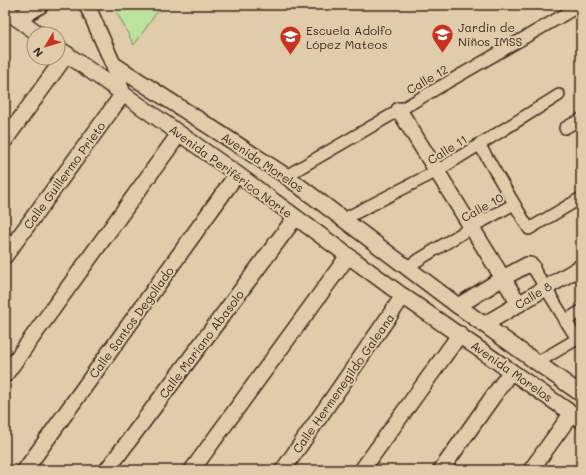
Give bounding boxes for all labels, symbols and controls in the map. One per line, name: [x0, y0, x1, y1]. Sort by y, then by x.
place label: Jardin de Niños IMSS: [458, 19, 523, 49]
school or university icon: Jardin de Niños IMSS: [429, 21, 455, 54]
place label: Escuela Adolfo López Mateos: [306, 22, 392, 52]
school or university icon: Escuela Adolfo López Mateos: [277, 24, 303, 57]
north arrow: [26, 26, 66, 66]
text: N: [29, 45, 46, 60]
street label: Calle 12: [403, 61, 451, 97]
street label: Calle Guillermo Prieto: [20, 118, 108, 232]
street label: Avenida Periférico Norte: [166, 121, 296, 221]
street label: Avenida Morelos: [219, 128, 307, 196]
street label: Calle 11: [424, 131, 470, 167]
street label: Calle 10: [458, 189, 507, 225]
street label: Calle Santos Degollado: [85, 263, 177, 381]
street label: Calle 8: [511, 278, 555, 312]
street label: Calle Mariano Abasolo: [155, 287, 247, 401]
street label: Calle Hermenegildo Galeana: [289, 310, 397, 456]
street label: Avenida Morelos: [468, 337, 556, 405]

